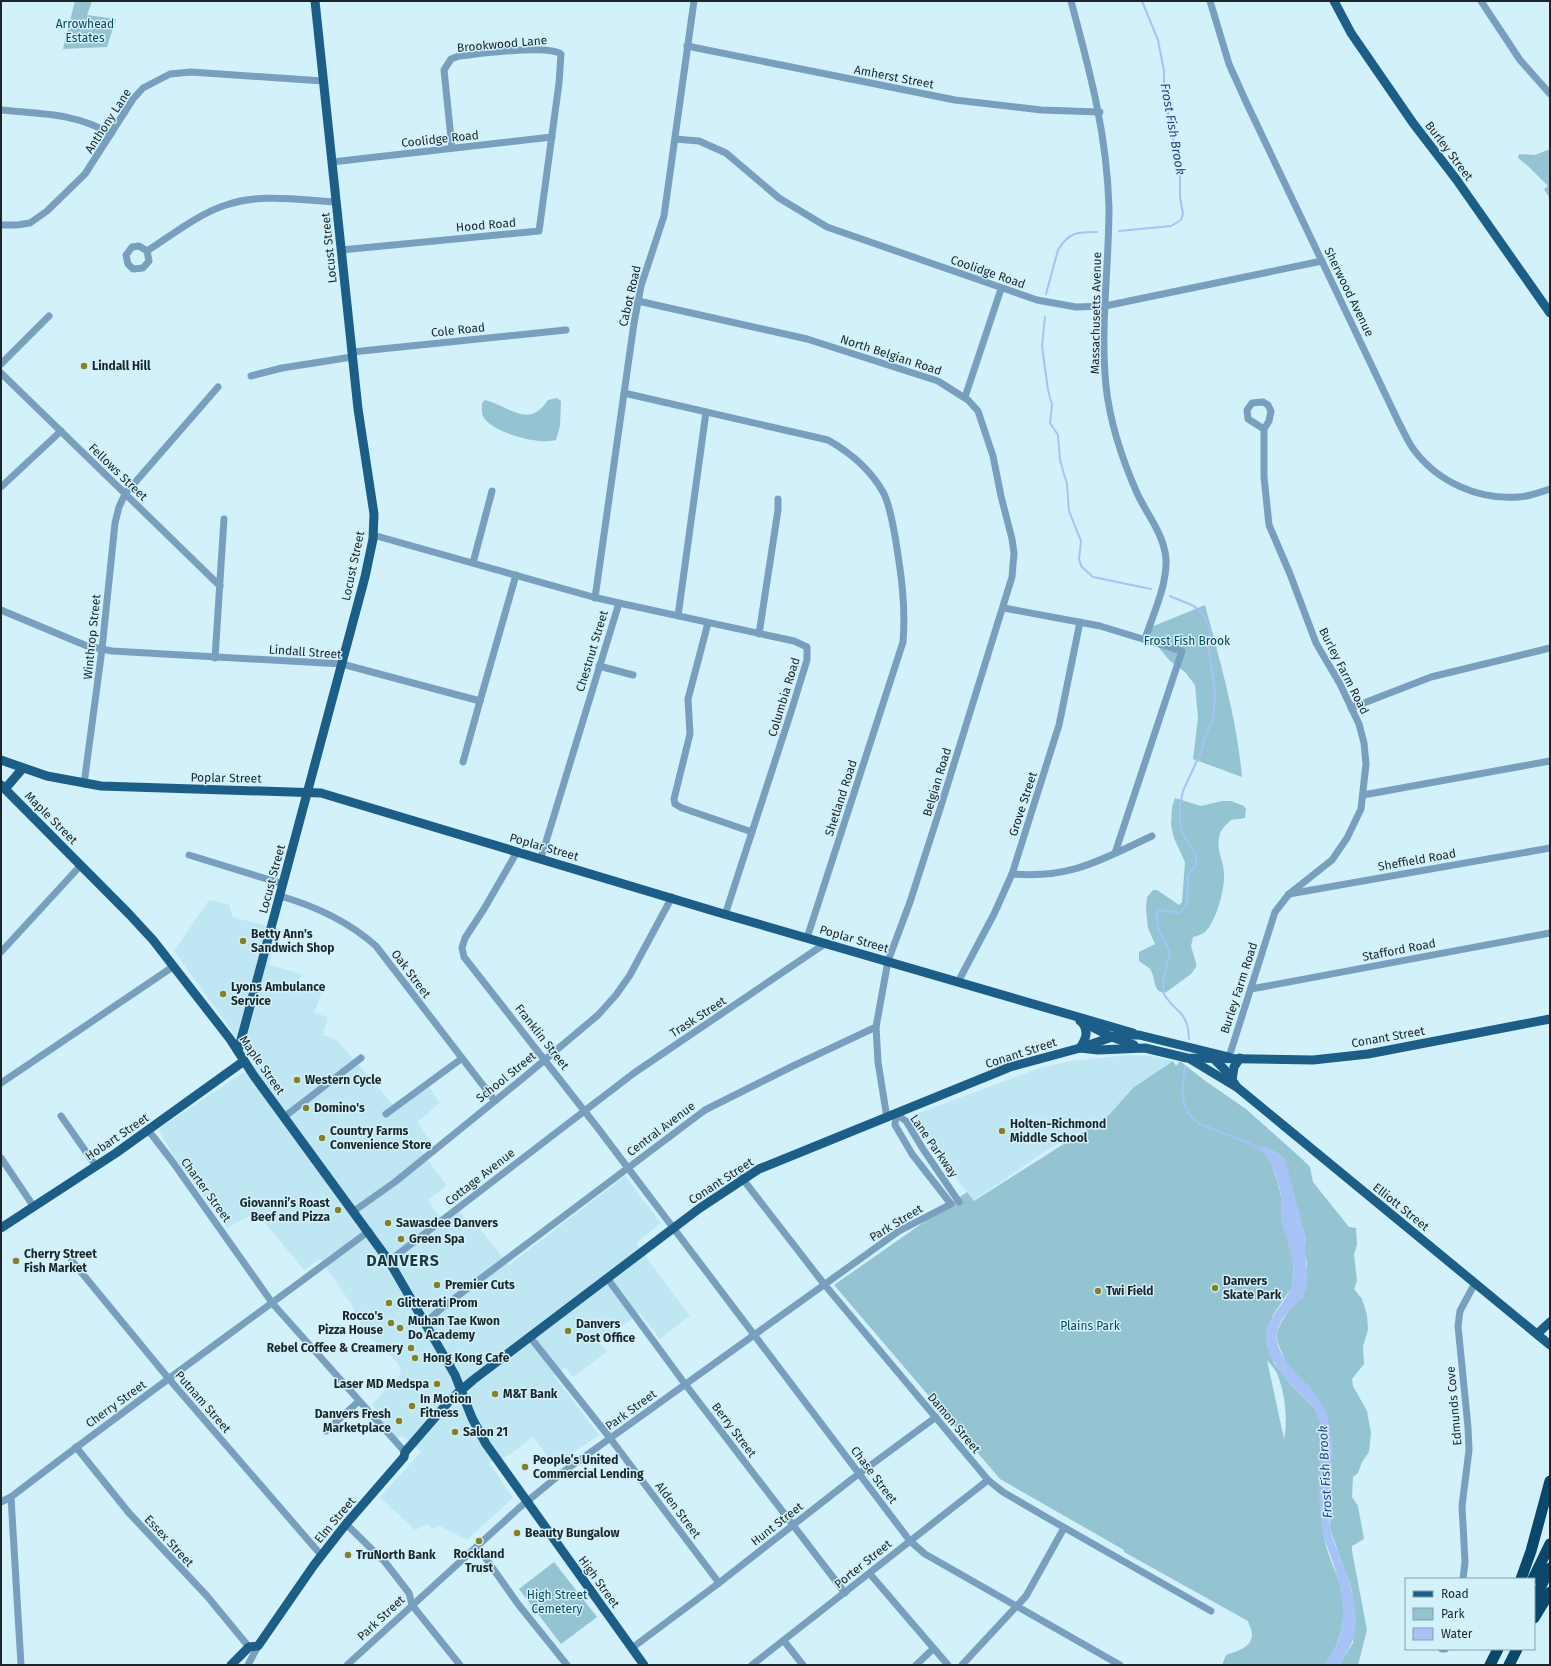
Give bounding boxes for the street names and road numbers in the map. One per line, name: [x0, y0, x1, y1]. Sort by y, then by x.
street label: Brookwood Lane: [456, 33, 548, 55]
street label: Amherst Street: [853, 62, 936, 92]
street label: Anthony Lane: [82, 86, 134, 156]
street label: Burley Street: [1422, 119, 1476, 184]
street label: Coolidge Road: [400, 128, 480, 150]
street label: Locust Street: [318, 211, 340, 284]
street label: Hood Road: [455, 215, 517, 235]
street label: Sherwood Avenue: [1321, 245, 1377, 339]
street label: Massachusetts Avenue: [1088, 252, 1104, 374]
street label: Coolidge Road: [949, 253, 1027, 291]
street label: Cabot Road: [616, 264, 644, 328]
street label: Cole Road: [430, 320, 486, 340]
street label: North Belgian Road: [839, 332, 943, 378]
street label: Fellows Street: [86, 441, 151, 504]
street label: Locust Street: [339, 529, 367, 602]
street label: Winthrop Street: [81, 593, 104, 680]
street label: Chestnut Street: [573, 608, 611, 693]
street label: Burley Farm Road: [1316, 625, 1372, 717]
street label: Lindall Street: [268, 642, 342, 662]
street label: Columbia Road: [765, 656, 803, 738]
street label: Belgian Road: [920, 746, 954, 818]
street label: Shetland Road: [822, 758, 860, 838]
street label: Grove Street: [1006, 769, 1040, 838]
street label: Poplar Street: [190, 770, 262, 786]
street label: Maple Street: [22, 789, 81, 848]
street label: Poplar Street: [508, 830, 581, 864]
street label: Locust Street: [256, 842, 288, 915]
street label: Sheffield Road: [1377, 846, 1457, 874]
street label: Poplar Street: [818, 922, 891, 956]
street label: Stafford Road: [1361, 936, 1437, 964]
street label: Burley Farm Road: [1218, 940, 1260, 1036]
street label: Oak Street: [388, 947, 434, 1001]
street label: Trask Street: [667, 993, 729, 1040]
street label: Franklin Street: [512, 1002, 572, 1073]
street label: Conant Street: [1350, 1024, 1426, 1050]
street label: Maple Street: [237, 1033, 288, 1098]
street label: Conant Street: [984, 1035, 1059, 1071]
street label: School Street: [473, 1048, 539, 1105]
street label: Central Avenue: [624, 1099, 698, 1159]
street label: Hobart Street: [83, 1110, 152, 1163]
street label: Lane Parkway: [907, 1112, 961, 1180]
street label: Cottage Avenue: [443, 1146, 517, 1208]
street label: Charter Street: [178, 1155, 234, 1225]
street label: Conant Street: [686, 1155, 756, 1207]
street label: Elliott Street: [1370, 1180, 1432, 1234]
street label: Park Street: [867, 1201, 926, 1244]
street label: Edmunds Cove: [1444, 1366, 1464, 1446]
street label: Putnam Street: [172, 1368, 234, 1436]
street label: Cherry Street: [83, 1377, 149, 1431]
street label: Park Street: [603, 1387, 660, 1433]
street label: Damon Street: [925, 1390, 984, 1456]
street label: Berry Street: [709, 1400, 759, 1461]
street label: Chase Street: [848, 1444, 900, 1507]
street label: Alden Street: [652, 1479, 704, 1541]
street label: Elm Street: [312, 1494, 359, 1546]
street label: Hunt Street: [748, 1499, 806, 1549]
street label: Essex Street: [142, 1512, 197, 1570]
street label: Porter Street: [832, 1536, 895, 1591]
street label: High Street: [576, 1553, 623, 1611]
street label: Park Street: [355, 1592, 408, 1643]

